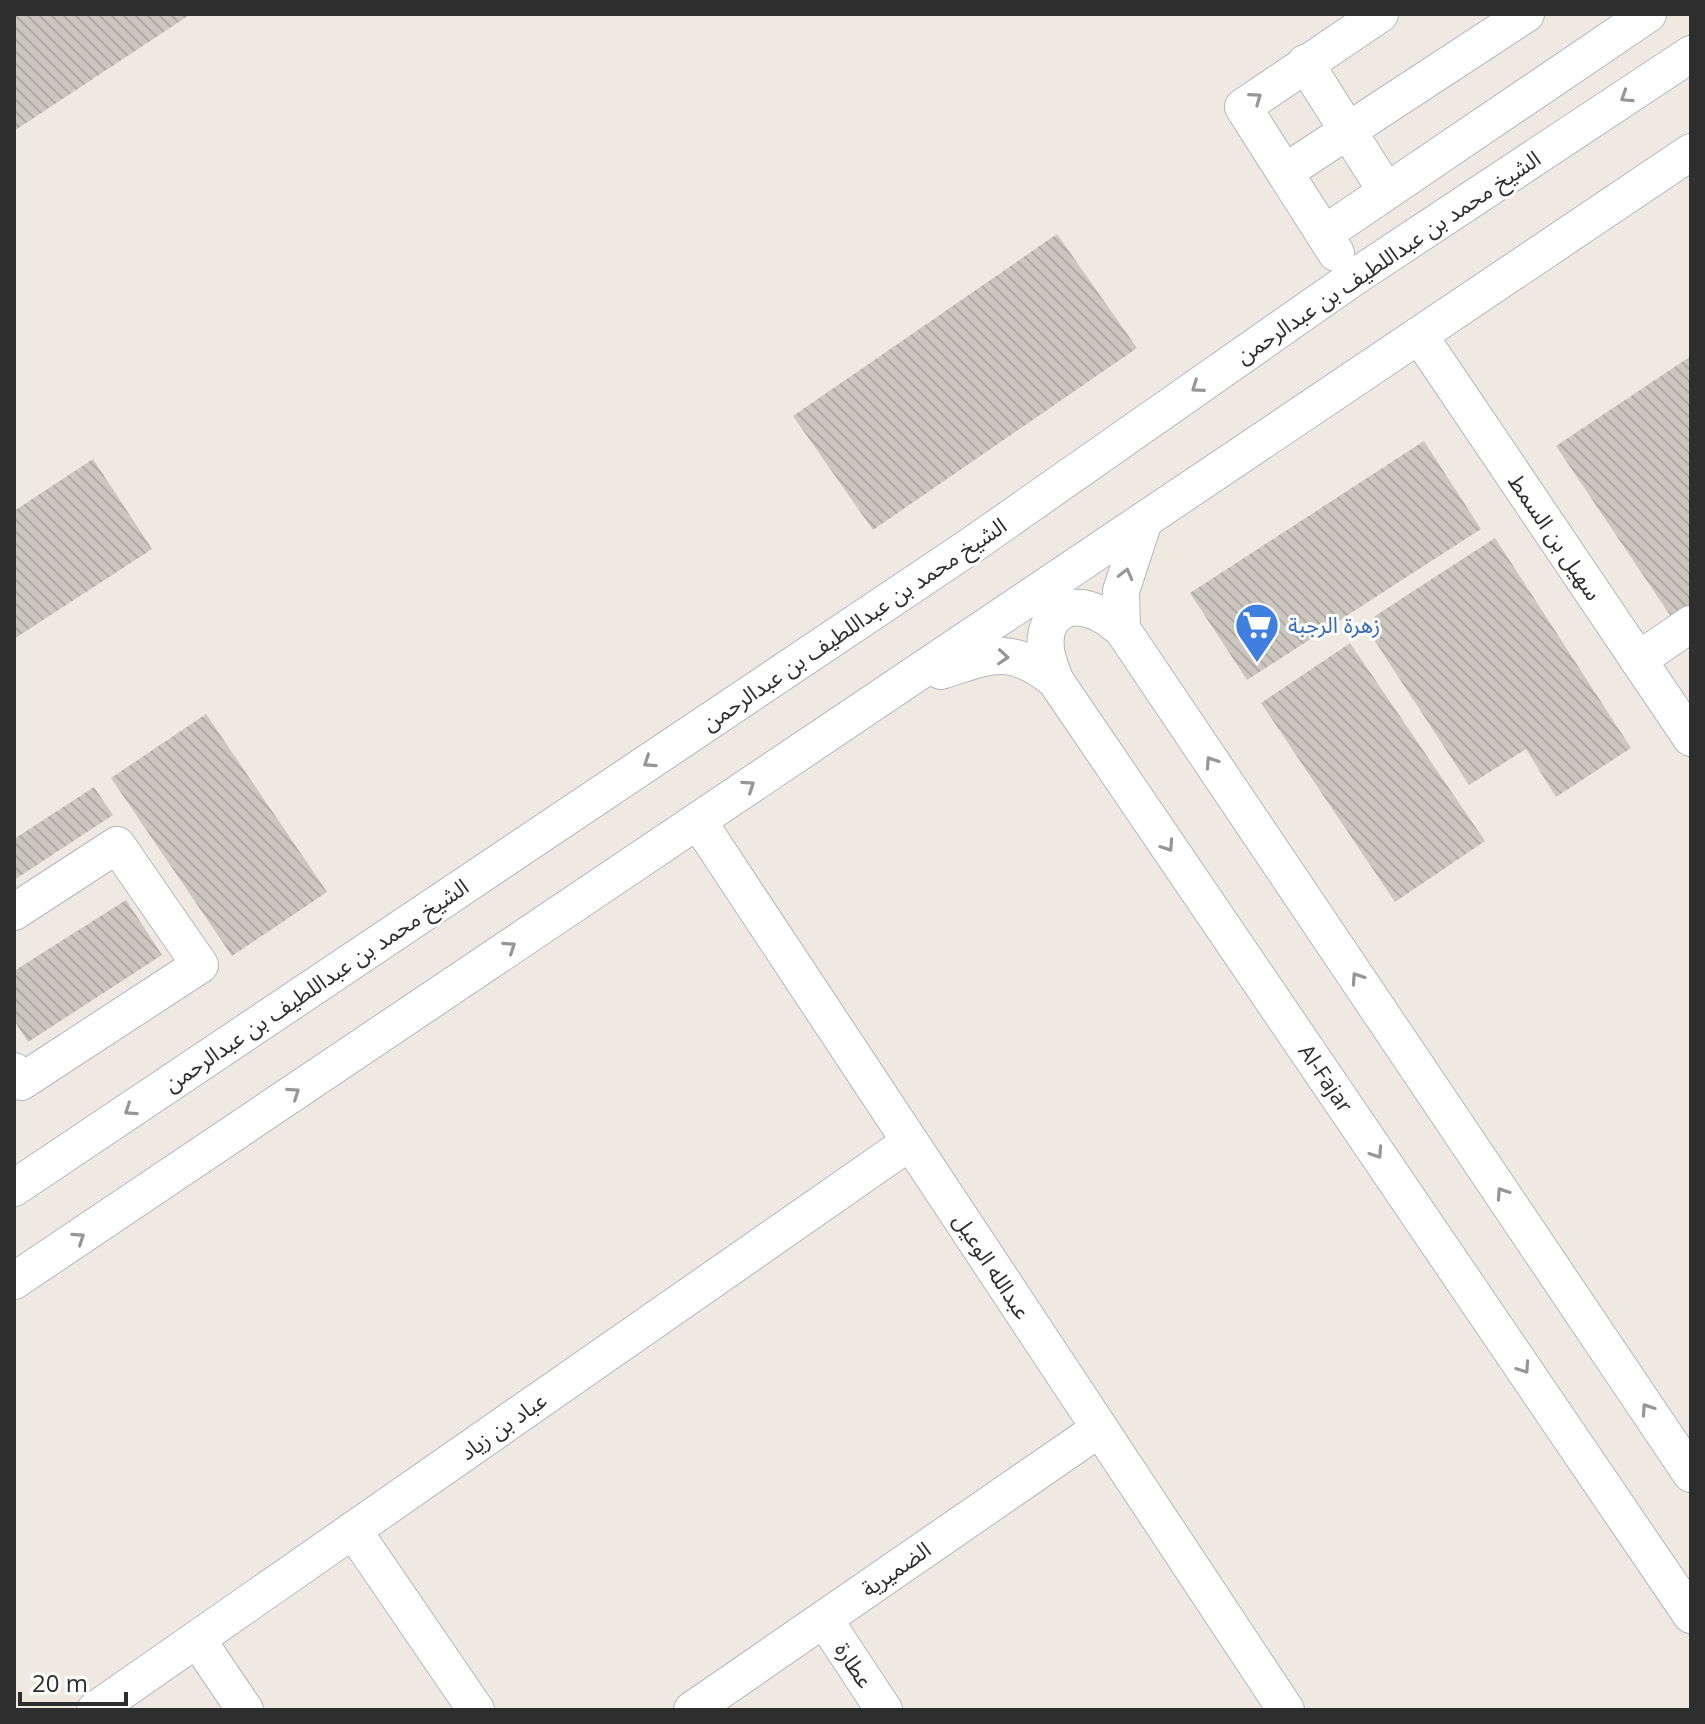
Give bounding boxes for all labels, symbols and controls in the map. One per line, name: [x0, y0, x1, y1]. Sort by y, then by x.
one-way arrow: [1620, 87, 1635, 102]
one-way arrow: [1248, 93, 1262, 108]
street label: الشيخ محمد بن عبداللطيف بن عبدالرحمن: [1229, 143, 1547, 372]
one-way arrow: [1192, 377, 1206, 392]
street label: سهيل بن السمط: [1502, 467, 1609, 606]
street label: الشيخ محمد بن عبداللطيف بن عبدالرحمن: [695, 510, 1013, 739]
one-way arrow: [1116, 567, 1133, 581]
supermarket icon: زهرة الرجبة: [1233, 601, 1281, 664]
place label: زهرة الرجبة: [1288, 609, 1380, 639]
one-way arrow: [996, 648, 1009, 665]
one-way arrow: [643, 752, 657, 767]
one-way arrow: [1206, 757, 1221, 771]
one-way arrow: [740, 781, 755, 796]
one-way arrow: [1158, 837, 1173, 851]
street label: الشيخ محمد بن عبداللطيف بن عبدالرحمن: [157, 871, 475, 1100]
one-way arrow: [501, 942, 516, 957]
one-way arrow: [1351, 972, 1366, 987]
street label: Al-Fajar: [1293, 1037, 1361, 1118]
one-way arrow: [286, 1087, 300, 1102]
one-way arrow: [125, 1100, 139, 1115]
one-way arrow: [1367, 1145, 1382, 1159]
one-way arrow: [1497, 1188, 1512, 1202]
street label: عبدالله الوعيل: [947, 1207, 1038, 1324]
one-way arrow: [70, 1233, 84, 1248]
one-way arrow: [1514, 1360, 1529, 1374]
street label: عباد بن زياد: [453, 1384, 552, 1466]
one-way arrow: [1642, 1403, 1657, 1418]
street label: الضميرية: [855, 1533, 936, 1603]
street label: عطارة: [829, 1636, 881, 1693]
scale bar: [20, 1656, 126, 1706]
text: 20 m: [32, 1666, 88, 1699]

